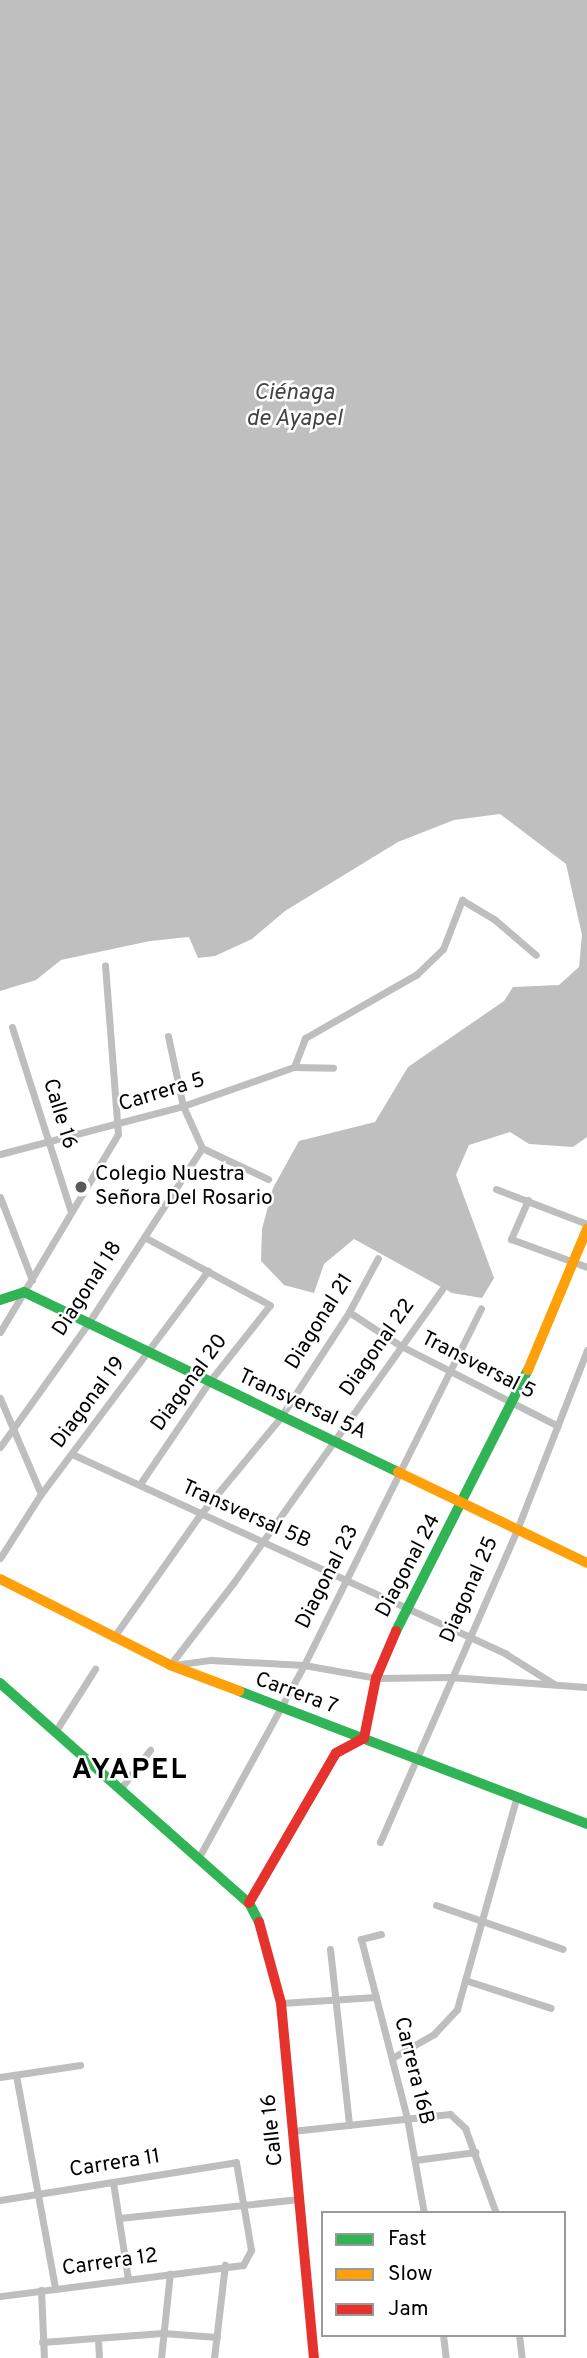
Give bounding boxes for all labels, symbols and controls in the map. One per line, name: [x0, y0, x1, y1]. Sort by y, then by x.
water label: Ciénaga de Ayapel: [246, 380, 342, 434]
street label: Carrera 5: [116, 1068, 208, 1118]
street label: Calle 16: [36, 1076, 82, 1152]
place label: Colegio Nuestra Señora Del Rosario: [95, 1162, 273, 1212]
marker: Colegio Nuestra Señora Del Rosario: [73, 1179, 89, 1195]
street label: Diagonal 18: [48, 1237, 128, 1341]
street label: Diagonal 21: [281, 1269, 359, 1375]
street label: Diagonal 22: [335, 1294, 421, 1402]
street label: Transversal 5: [417, 1326, 539, 1406]
street label: Diagonal 20: [146, 1329, 234, 1437]
street label: Diagonal 19: [46, 1352, 132, 1454]
street label: Transversal 5A: [234, 1364, 370, 1446]
street label: Transversal 5B: [177, 1475, 315, 1555]
street label: Diagonal 24: [371, 1510, 447, 1622]
street label: Diagonal 23: [291, 1521, 365, 1633]
street label: Diagonal 25: [435, 1533, 505, 1647]
street label: Carrera 7: [251, 1667, 341, 1721]
district label: AYAPEL: [72, 1754, 188, 1788]
street label: Carrera 16B: [387, 2015, 439, 2127]
street label: Calle 16: [257, 2093, 289, 2167]
street label: Carrera 11: [68, 2144, 162, 2184]
legend: [321, 2211, 566, 2337]
text: Fast: [388, 2226, 427, 2253]
street label: Carrera 12: [60, 2244, 160, 2282]
text: Slow: [388, 2261, 433, 2288]
text: Jam: [388, 2296, 429, 2323]

